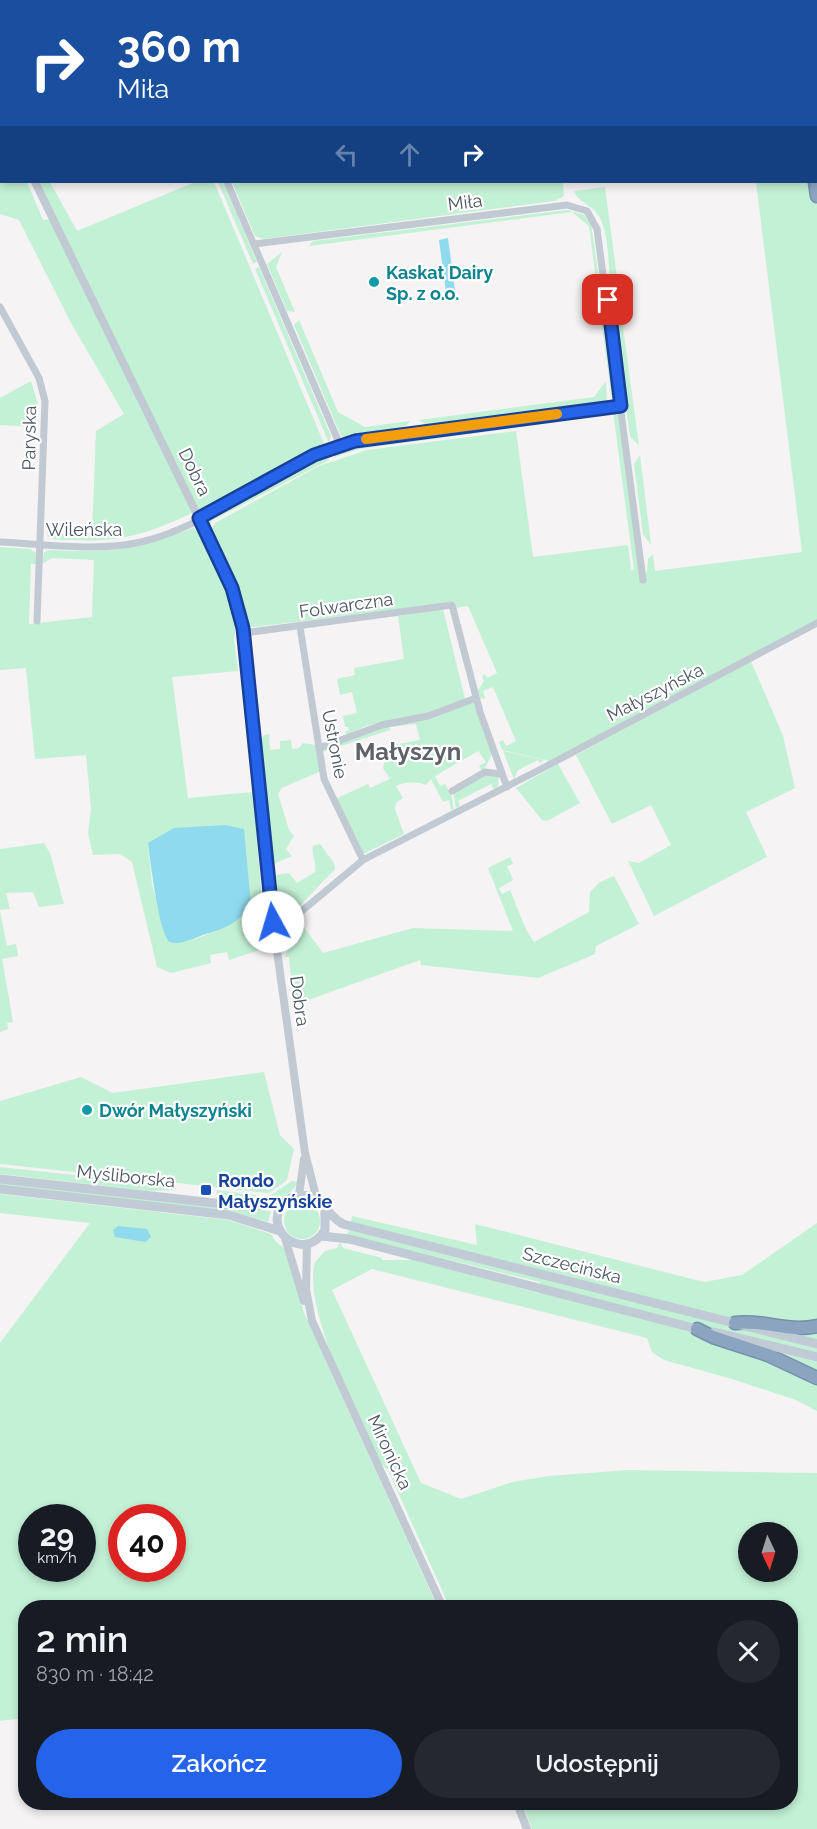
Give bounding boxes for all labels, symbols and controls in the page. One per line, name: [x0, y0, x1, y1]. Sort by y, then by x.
text: 360 m: [117, 23, 241, 72]
icon: right: [18, 24, 96, 102]
text: Miła: [117, 73, 169, 104]
icon: left: [330, 138, 363, 171]
icon: ahead: [393, 138, 426, 171]
icon: right: [456, 138, 489, 171]
street label: Miła: [446, 189, 484, 215]
place label: Kaskat Dairy Sp. z o.o.: [386, 262, 493, 304]
pin: [582, 274, 633, 325]
marker: Kaskat Dairy Sp. z o.o.: [367, 275, 381, 289]
icon: arrive: [591, 283, 624, 316]
street label: Paryska: [18, 405, 40, 471]
street label: Dobra: [174, 445, 216, 499]
street label: Wileńska: [46, 519, 122, 540]
street label: Folwarczna: [298, 588, 394, 622]
street label: Małyszyńska: [603, 659, 707, 725]
street label: Ustronie: [318, 708, 352, 781]
district label: Małyszyn: [355, 737, 461, 766]
position arrow: [241, 890, 305, 954]
street label: Dobra: [286, 974, 314, 1028]
place label: Dwór Małyszyński: [99, 1100, 252, 1121]
marker: Dwór Małyszyński: [80, 1103, 94, 1117]
street label: Myśliborska: [76, 1160, 176, 1192]
place label: Rondo Małyszyńskie: [218, 1170, 332, 1212]
marker: Rondo Małyszyńskie: [199, 1183, 213, 1197]
street label: Szczecińska: [520, 1243, 624, 1287]
street label: Mironicka: [364, 1411, 416, 1493]
speed limit sign: 40: [108, 1504, 186, 1582]
text: 29: [40, 1518, 74, 1553]
north arrow: [738, 1522, 798, 1582]
map controls: [738, 1522, 798, 1582]
text: km/h: [37, 1549, 77, 1567]
text: 2 min: [36, 1618, 128, 1660]
button: close: [717, 1620, 780, 1683]
text: 830 m · 18:42: [36, 1662, 154, 1686]
button: Zakończ: [36, 1729, 402, 1798]
button: Udostępnij: [414, 1729, 780, 1798]

